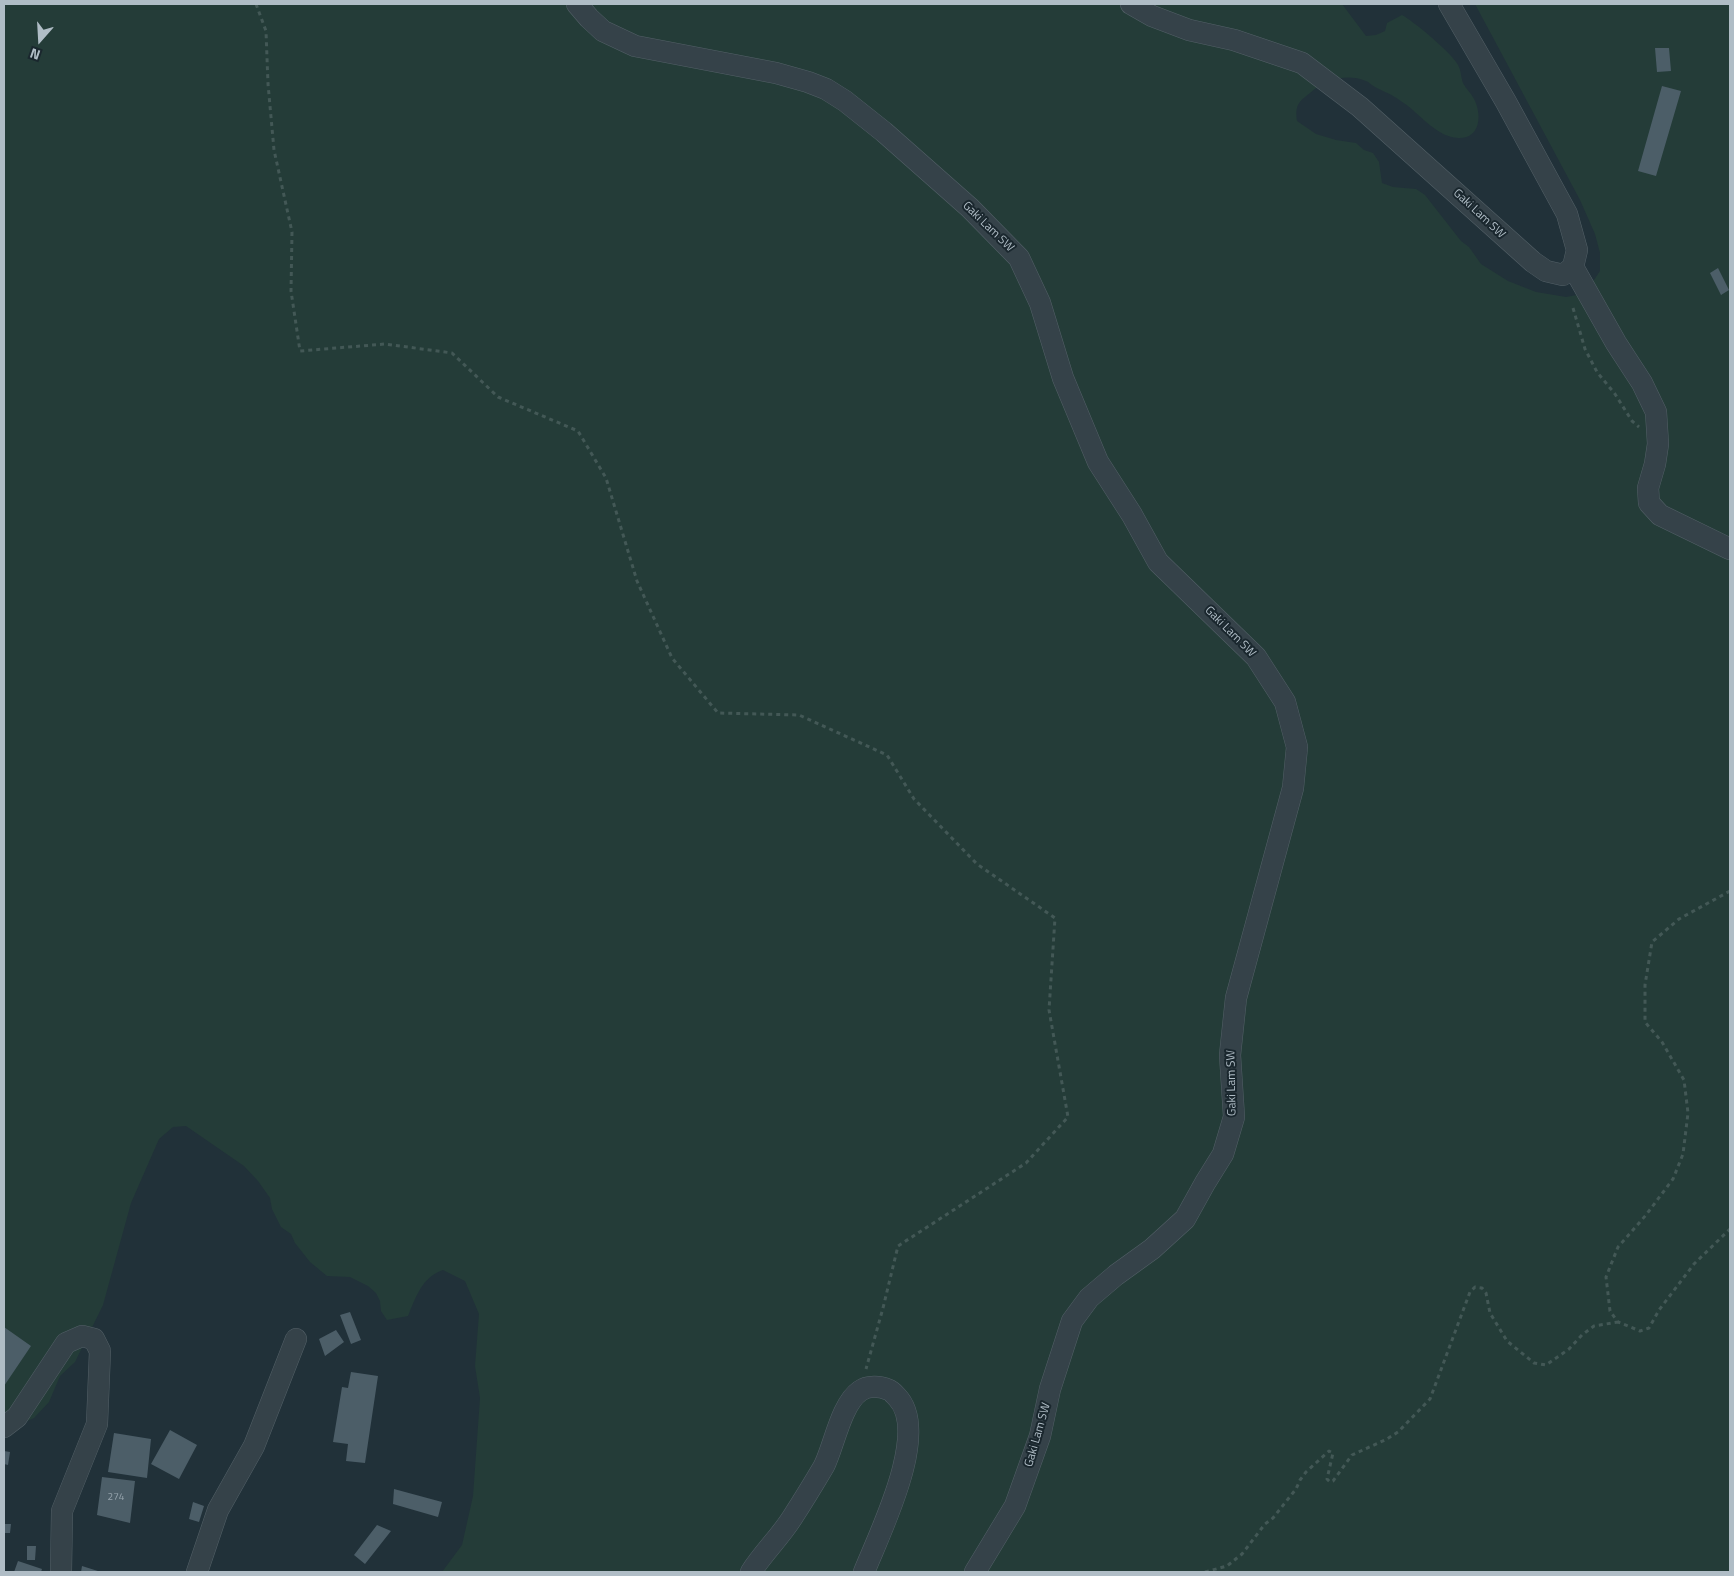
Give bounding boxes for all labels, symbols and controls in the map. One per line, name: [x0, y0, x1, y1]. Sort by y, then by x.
north arrow: [15, 15, 65, 65]
text: N: [27, 43, 43, 66]
street label: Gaki Lam SW: [1450, 186, 1508, 242]
street label: Gaki Lam SW: [959, 199, 1017, 255]
street label: Gaki Lam SW: [1202, 604, 1258, 660]
street label: Gaki Lam SW: [1224, 1050, 1240, 1116]
street label: Gaki Lam SW: [1022, 1401, 1054, 1469]
house number: 274: [108, 1492, 124, 1504]

